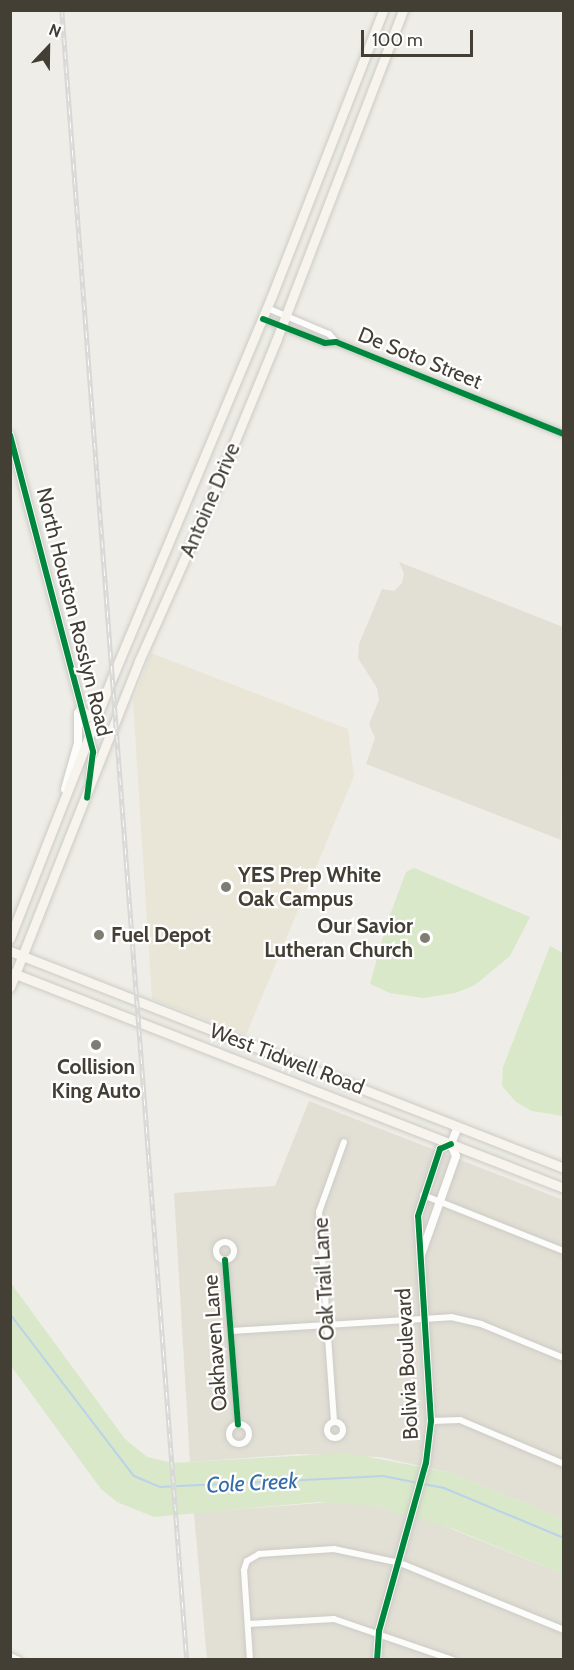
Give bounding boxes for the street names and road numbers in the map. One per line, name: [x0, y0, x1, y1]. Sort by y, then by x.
street label: De Soto Street: [354, 322, 486, 394]
street label: Antoine Drive: [175, 439, 245, 561]
street label: North Houston Rosslyn Road: [31, 485, 117, 739]
street label: West Tidwell Road: [206, 1018, 368, 1100]
street label: Oak Trail Lane: [308, 1217, 340, 1341]
street label: Oakhaven Lane: [198, 1274, 232, 1412]
street label: Bolivia Boulevard: [390, 1287, 424, 1441]

